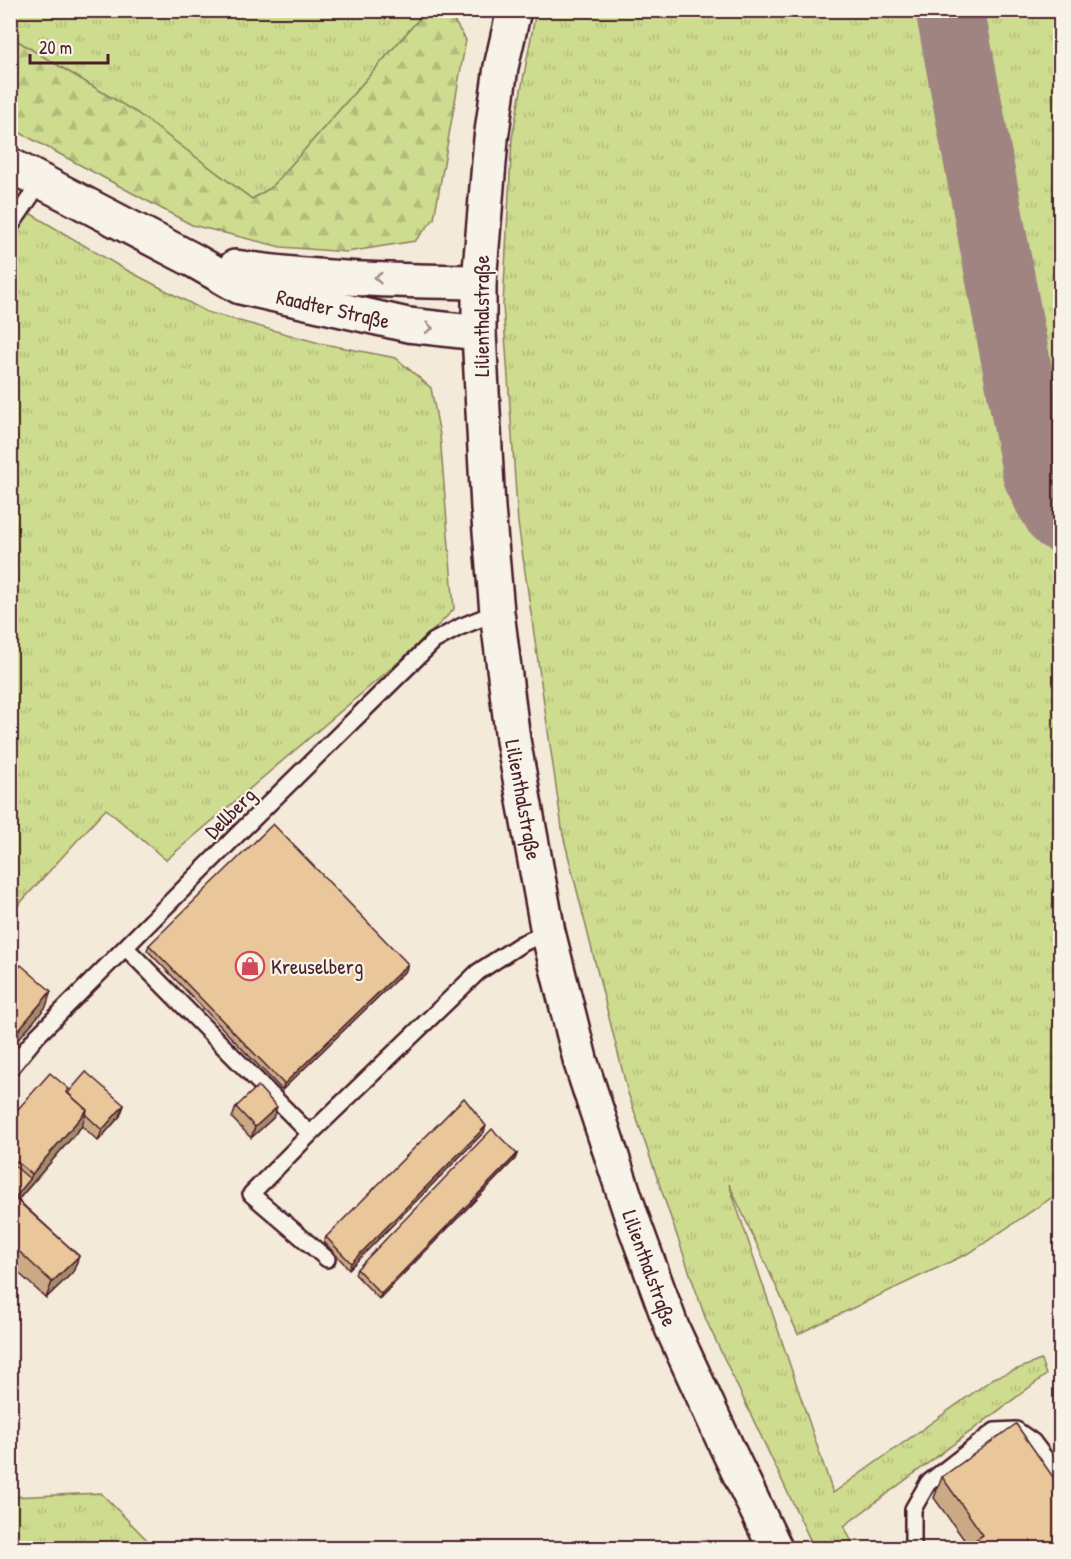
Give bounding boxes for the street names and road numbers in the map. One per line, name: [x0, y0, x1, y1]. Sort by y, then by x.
street label: Lilienthalstraße: [467, 255, 496, 377]
street label: Raadter Straße: [274, 281, 393, 335]
street label: Lilienthalstraße: [499, 737, 549, 862]
street label: Dellberg: [198, 781, 262, 845]
street label: Lilienthalstraße: [616, 1206, 685, 1330]

